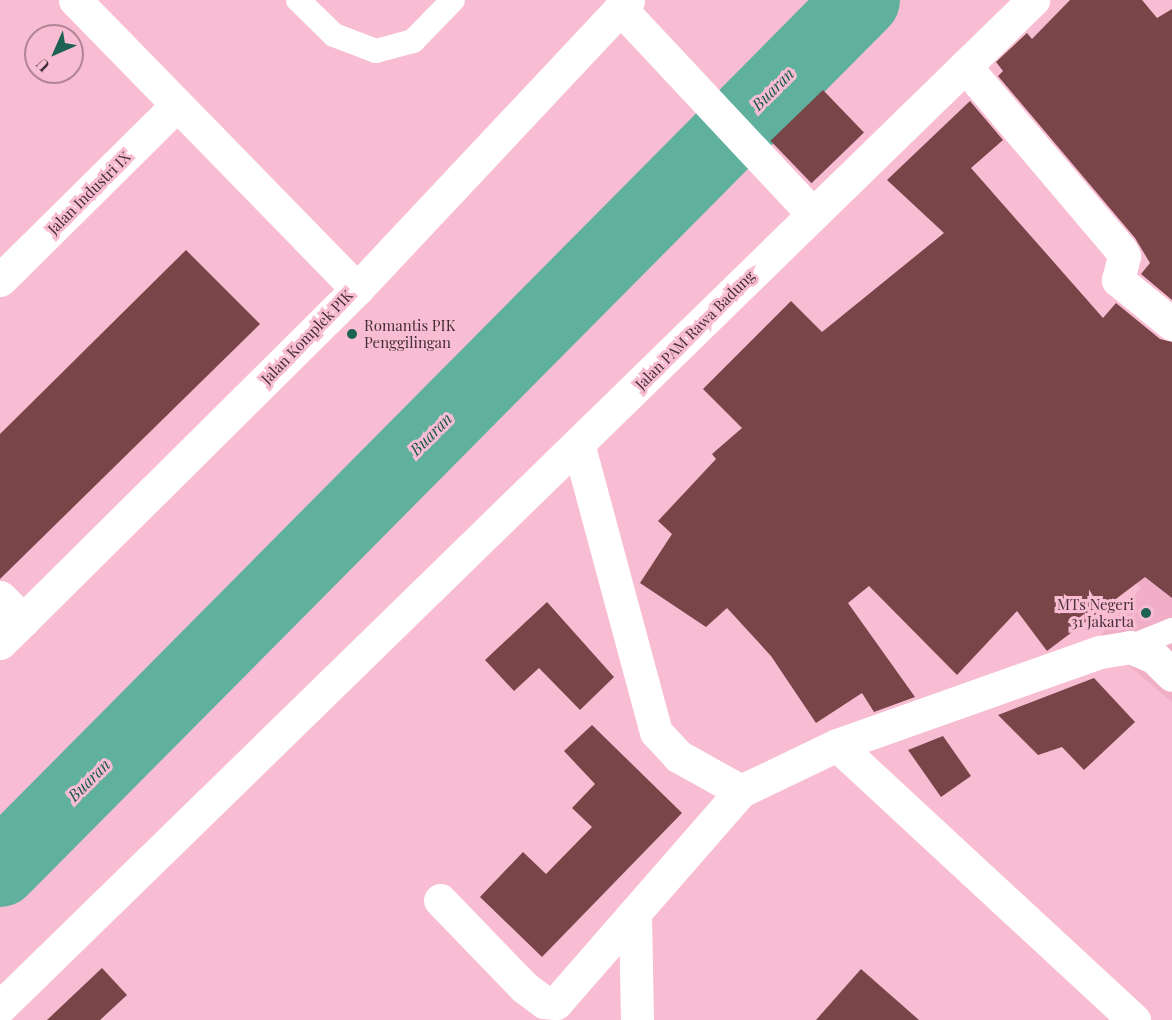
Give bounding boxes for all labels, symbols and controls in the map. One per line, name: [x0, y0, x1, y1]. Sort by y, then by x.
north arrow: [24, 24, 84, 84]
text: U: [31, 54, 54, 77]
water label: Buaran: [748, 64, 798, 114]
street label: Jalan Industri IX: [44, 148, 134, 238]
street label: Jalan PAM Rawa Badung: [632, 267, 758, 393]
street label: Jalan Komplek PIK: [257, 286, 357, 388]
place label: Romantis PIK Penggilingan: [364, 316, 456, 351]
marker: Romantis PIK Penggilingan: [345, 327, 359, 341]
water label: Buaran: [406, 409, 456, 459]
place label: MTs Negeri 31 Jakarta: [1057, 595, 1134, 630]
marker: MTs Negeri 31 Jakarta: [1139, 606, 1153, 620]
water label: Buaran: [64, 755, 114, 805]

